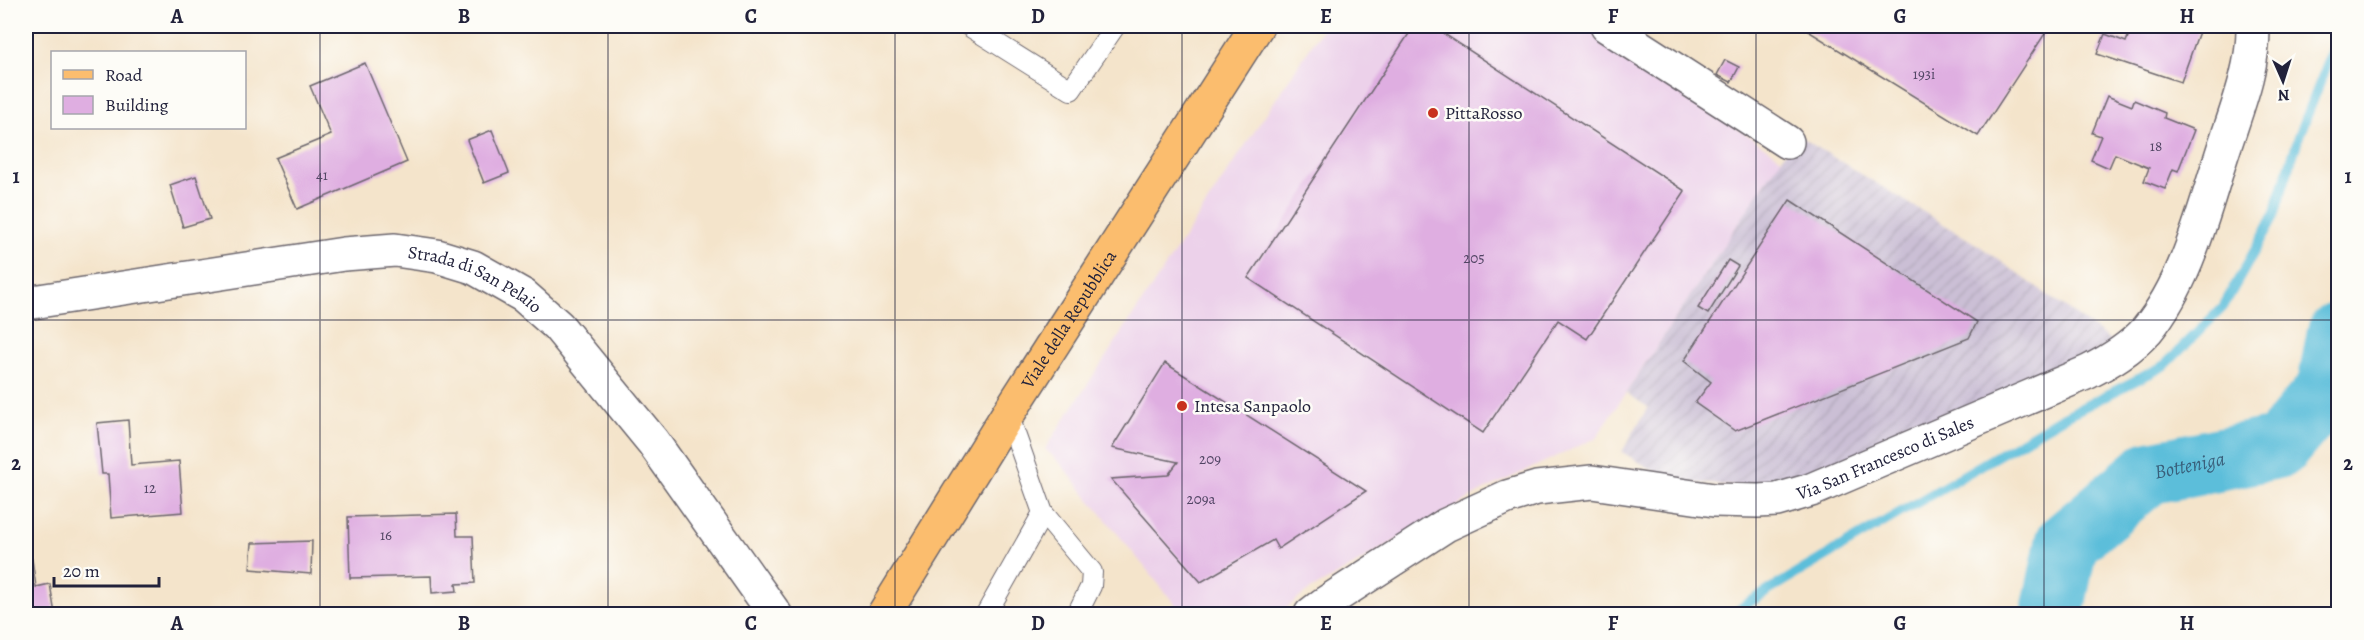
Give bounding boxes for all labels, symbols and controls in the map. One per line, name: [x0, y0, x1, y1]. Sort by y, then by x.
text: A: [170, 3, 184, 30]
text: B: [458, 3, 470, 30]
text: C: [745, 3, 757, 30]
text: D: [1031, 3, 1045, 30]
text: E: [1320, 3, 1332, 30]
text: F: [1608, 3, 1619, 30]
text: G: [1893, 3, 1907, 30]
text: H: [2180, 3, 2195, 30]
legend: [51, 51, 246, 129]
north arrow: [2253, 51, 2313, 111]
text: Road: [105, 63, 143, 87]
house number: 193i: [1913, 64, 1935, 84]
text: N: [2277, 84, 2290, 106]
text: Building: [105, 93, 169, 117]
place label: PittaRosso: [1445, 101, 1523, 125]
marker: PittaRosso: [1426, 106, 1440, 120]
house number: 18: [2150, 136, 2162, 156]
text: 1: [12, 163, 20, 190]
text: 1: [2344, 163, 2352, 190]
house number: 41: [316, 165, 328, 185]
street label: Strada di San Pelaio: [406, 240, 547, 318]
street label: Viale della Repubblica: [1015, 245, 1122, 394]
house number: 205: [1463, 248, 1485, 268]
place label: Intesa Sanpaolo: [1194, 394, 1311, 418]
marker: Intesa Sanpaolo: [1175, 399, 1189, 413]
street label: Via San Francesco di Sales: [1793, 410, 1978, 506]
water label: Botteniga: [2152, 445, 2227, 485]
house number: 209: [1199, 449, 1221, 469]
text: 2: [11, 450, 21, 477]
text: 2: [2343, 450, 2353, 477]
house number: 12: [144, 478, 156, 498]
house number: 209a: [1187, 489, 1215, 509]
house number: 16: [380, 525, 392, 545]
scale bar: [54, 550, 159, 588]
text: 20 m: [63, 559, 100, 583]
text: A: [170, 610, 184, 637]
text: B: [458, 610, 470, 637]
text: C: [745, 610, 757, 637]
text: D: [1031, 610, 1045, 637]
text: E: [1320, 610, 1332, 637]
text: F: [1608, 610, 1619, 637]
text: G: [1893, 610, 1907, 637]
text: H: [2180, 610, 2195, 637]

